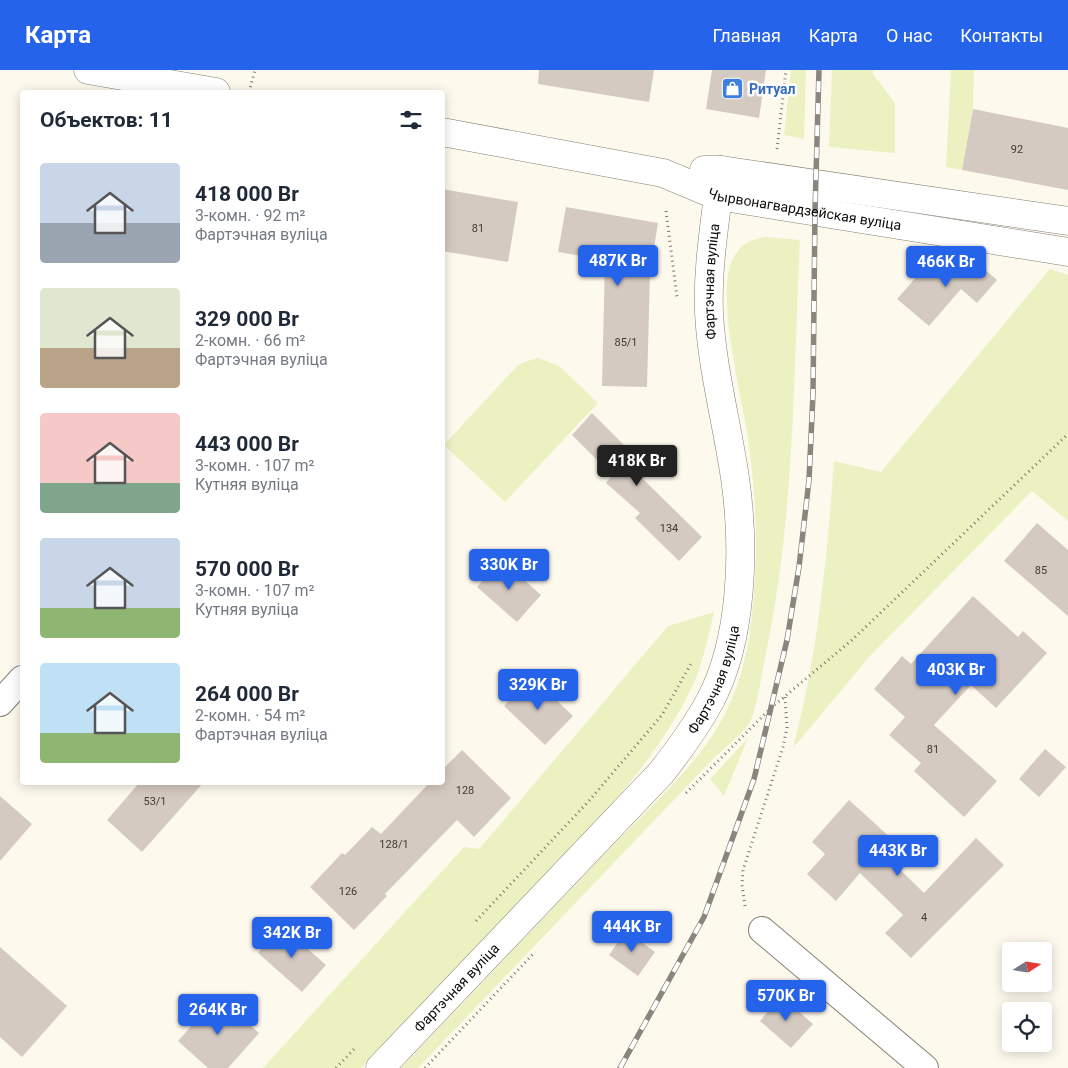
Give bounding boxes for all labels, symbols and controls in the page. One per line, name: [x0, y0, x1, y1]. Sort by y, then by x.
text: Карта: [25, 21, 91, 49]
text: Главная: [712, 25, 781, 46]
text: Карта: [809, 25, 858, 46]
text: О нас: [886, 25, 932, 46]
text: Контакты: [960, 25, 1043, 46]
shop icon: Ритуал: [721, 77, 745, 101]
place label: Ритуал: [749, 81, 796, 97]
icon: filters: [397, 106, 425, 134]
text: Объектов: 11: [40, 108, 173, 132]
house number: 92: [1011, 143, 1023, 156]
text: 418 000 Br: [195, 182, 299, 206]
icon: home: [80, 183, 140, 243]
street label: Чырвонагвардзейская вуліца: [705, 185, 902, 233]
text: 3-комн. · 92 m²: [195, 206, 305, 225]
house number: 81: [472, 222, 484, 235]
street label: Фартэчная вуліца: [701, 223, 722, 340]
text: Фартэчная вуліца: [195, 225, 328, 244]
pin: 487K Br: [572, 244, 664, 287]
pin: 466K Br: [900, 246, 992, 288]
text: 487K Br: [589, 251, 647, 270]
text: 466K Br: [917, 252, 975, 271]
text: 329 000 Br: [195, 307, 299, 331]
icon: home: [80, 308, 140, 368]
text: 2-комн. · 66 m²: [195, 331, 305, 350]
house number: 85/1: [614, 336, 638, 349]
text: Фартэчная вуліца: [195, 350, 328, 369]
text: 443 000 Br: [195, 432, 299, 456]
icon: home: [80, 433, 140, 493]
pin: 418K Br: [591, 444, 683, 487]
text: 418K Br: [608, 451, 666, 470]
text: 3-комн. · 107 m²: [195, 456, 314, 475]
text: Кутняя вуліца: [195, 475, 299, 494]
house number: 134: [660, 522, 678, 535]
pin: 330K Br: [463, 548, 555, 591]
text: 330K Br: [480, 555, 538, 574]
text: 570 000 Br: [195, 557, 299, 581]
icon: home: [80, 558, 140, 618]
house number: 85: [1035, 564, 1047, 577]
text: 3-комн. · 107 m²: [195, 581, 314, 600]
text: Кутняя вуліца: [195, 600, 299, 619]
street label: Фартэчная вуліца: [684, 624, 742, 737]
pin: 403K Br: [910, 654, 1002, 696]
text: 403K Br: [927, 660, 985, 679]
pin: 329K Br: [492, 668, 584, 711]
text: 329K Br: [509, 675, 567, 694]
text: 264 000 Br: [195, 682, 299, 706]
icon: home: [80, 683, 140, 743]
text: 2-комн. · 54 m²: [195, 706, 305, 725]
text: Фартэчная вуліца: [195, 725, 328, 744]
house number: 81: [927, 743, 939, 756]
house number: 128: [456, 784, 474, 797]
house number: 53/1: [143, 795, 167, 808]
pin: 443K Br: [852, 834, 944, 877]
house number: 128/1: [379, 838, 409, 851]
text: 443K Br: [869, 841, 927, 860]
house number: 126: [339, 885, 357, 898]
pin: 444K Br: [586, 910, 678, 953]
house number: 4: [921, 911, 927, 924]
pin: 342K Br: [246, 916, 338, 959]
text: 444K Br: [603, 917, 661, 936]
text: 342K Br: [263, 923, 321, 942]
street label: Фартэчная вуліца: [411, 940, 502, 1035]
north arrow: [1002, 942, 1052, 992]
map controls: [1002, 942, 1052, 1052]
pin: 570K Br: [740, 980, 832, 1022]
text: 570K Br: [757, 986, 815, 1005]
pin: 264K Br: [172, 994, 264, 1036]
text: 264K Br: [189, 1000, 247, 1019]
button: locate: [1002, 1002, 1052, 1052]

